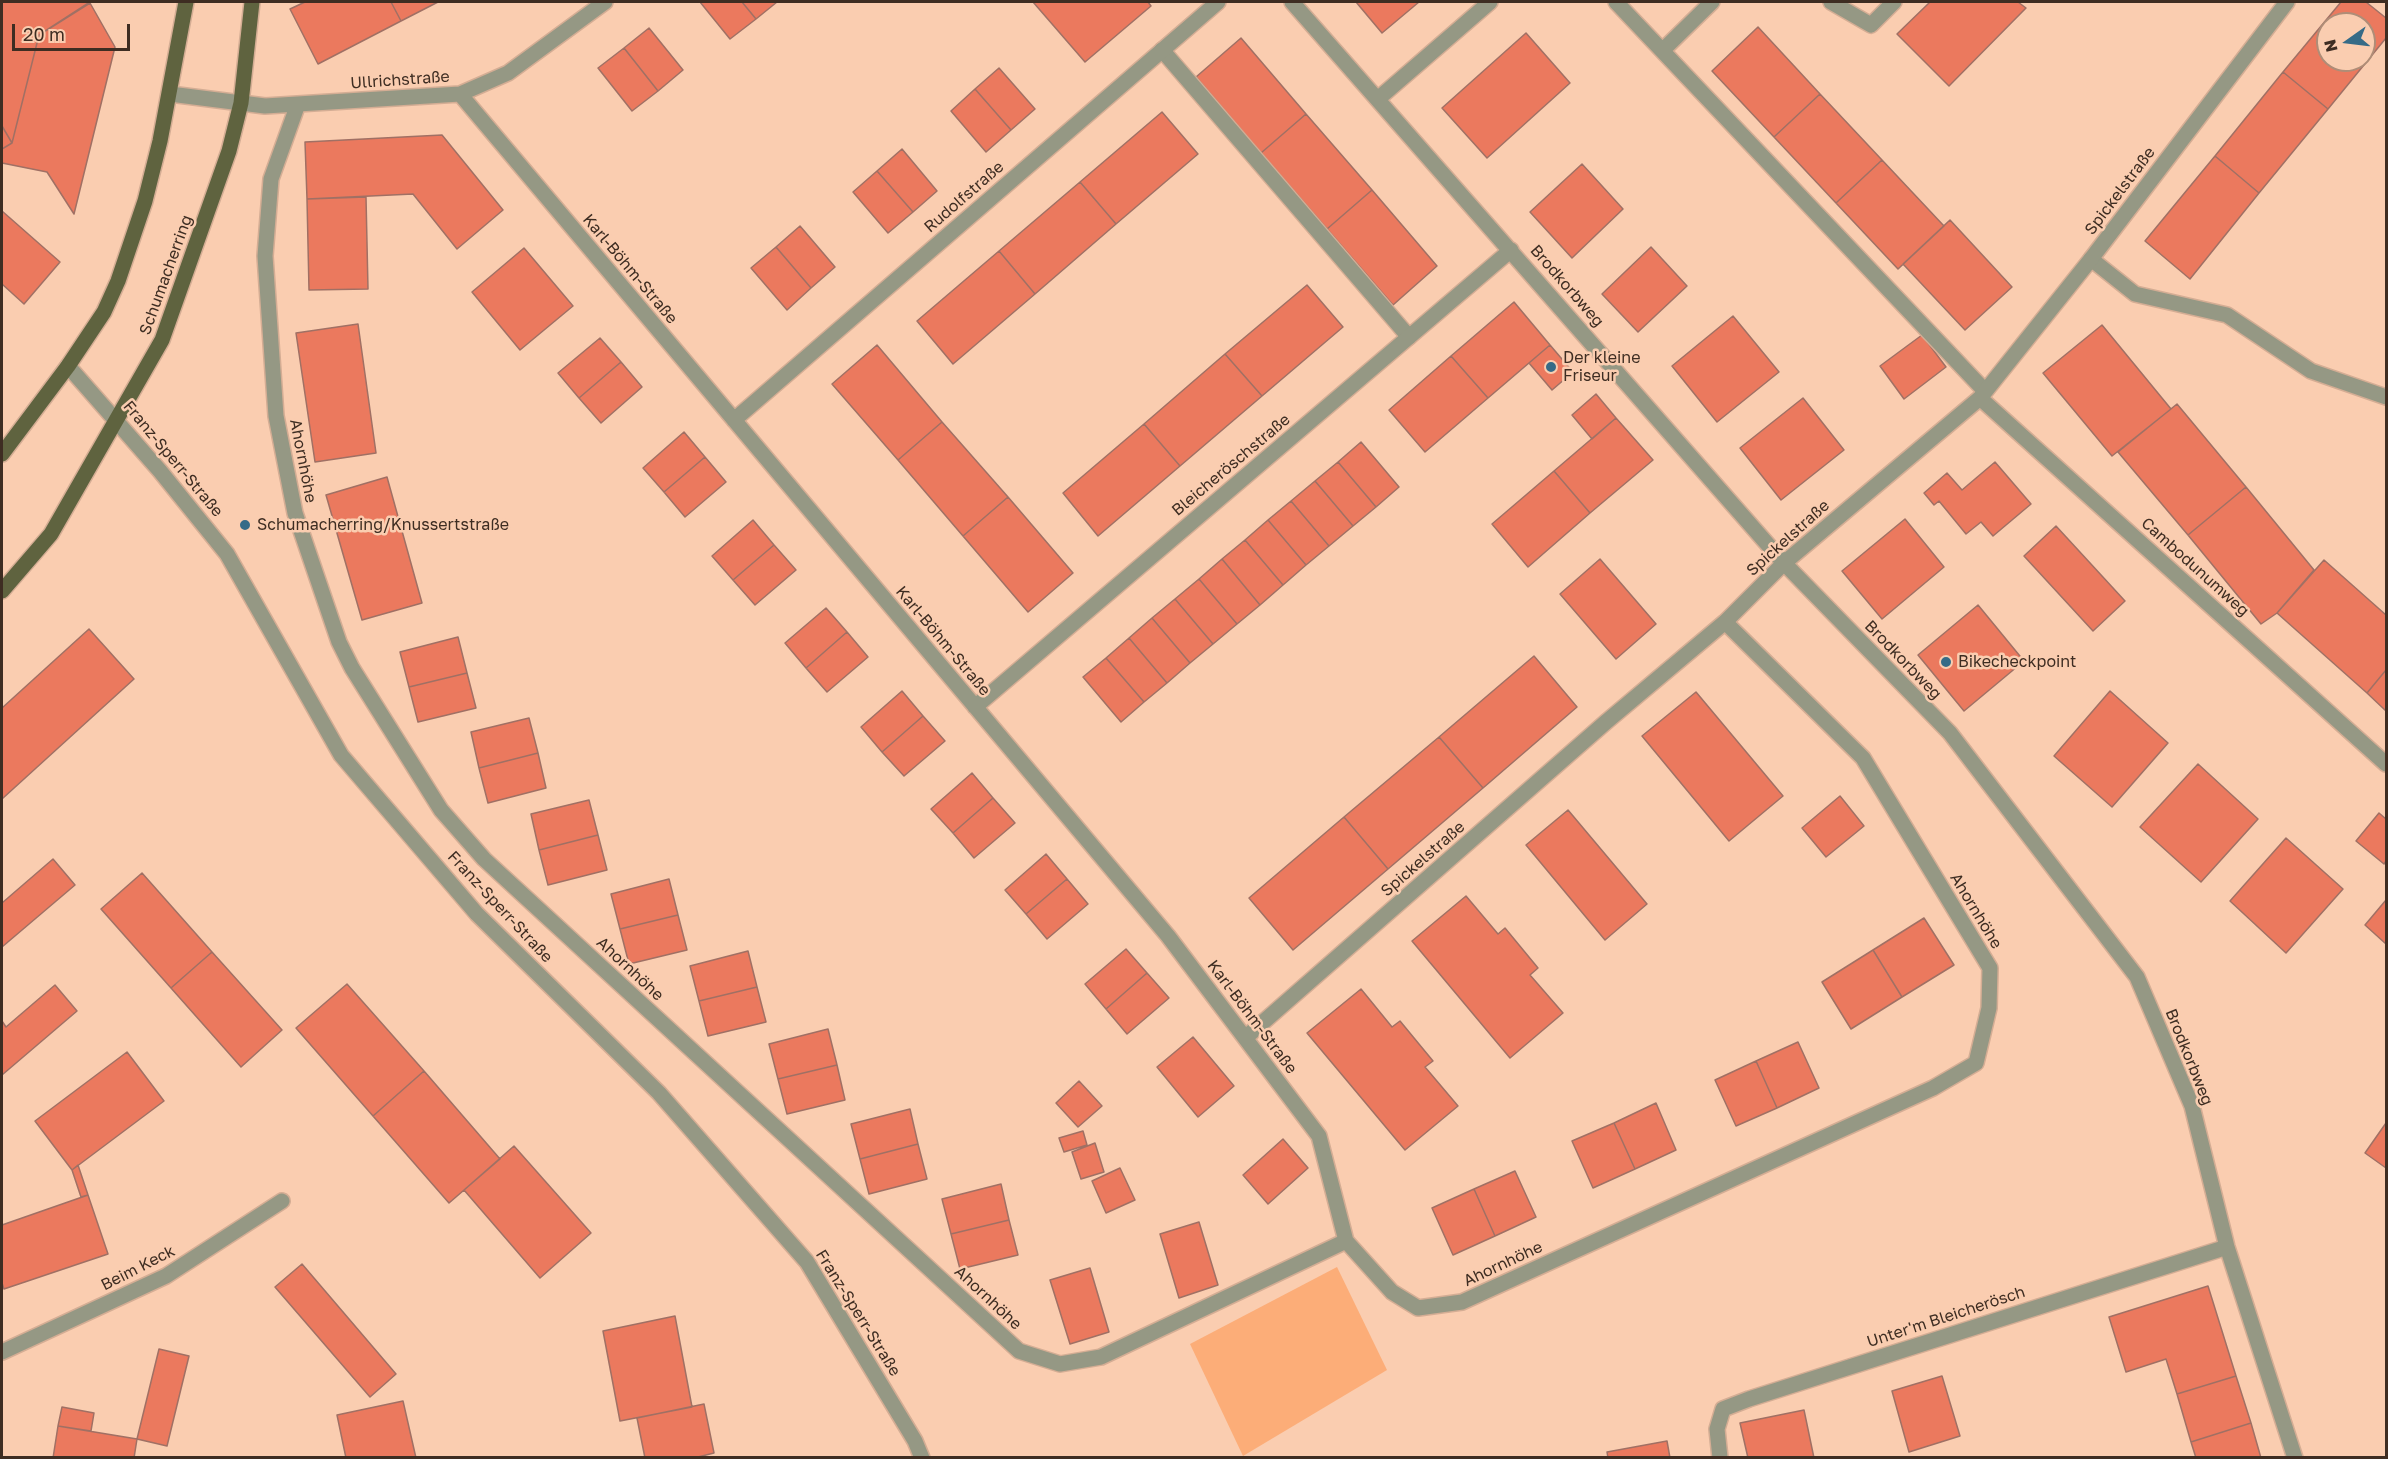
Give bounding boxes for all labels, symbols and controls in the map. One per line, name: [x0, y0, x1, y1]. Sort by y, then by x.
scale bar: [15, 12, 134, 50]
north arrow: [2316, 12, 2376, 72]
text: 20 m: [23, 23, 65, 45]
text: N: [2319, 38, 2342, 54]
street label: Ullrichstraße: [350, 67, 450, 93]
street label: Spickelstraße: [2081, 143, 2159, 239]
street label: Rudolfstraße: [920, 157, 1008, 237]
street label: Karl-Böhm-Straße: [579, 210, 681, 328]
street label: Schumacherring: [135, 213, 197, 337]
street label: Brodkorbweg: [1526, 241, 1608, 331]
place label: Der kleine Friseur: [1563, 348, 1640, 386]
marker: Der kleine Friseur: [1544, 360, 1558, 374]
street label: Franz-Sperr-Straße: [119, 397, 227, 521]
street label: Bleicheröschstraße: [1168, 410, 1294, 520]
street label: Ahornhöhe: [285, 418, 321, 504]
street label: Spickelstraße: [1743, 496, 1833, 580]
street label: Cambodunumweg: [2137, 514, 2253, 620]
place label: Schumacherring/Knussertstraße: [257, 515, 509, 535]
marker: Schumacherring/Knussertstraße: [238, 518, 252, 532]
street label: Karl-Böhm-Straße: [892, 582, 994, 700]
street label: Brodkorbweg: [1861, 617, 1945, 703]
place label: Bikecheckpoint: [1958, 652, 2076, 672]
marker: Bikecheckpoint: [1939, 655, 1953, 669]
street label: Spickelstraße: [1377, 817, 1469, 901]
street label: Franz-Sperr-Straße: [443, 847, 557, 967]
street label: Ahornhöhe: [1946, 870, 2006, 952]
street label: Ahornhöhe: [592, 933, 668, 1005]
street label: Karl-Böhm-Straße: [1203, 956, 1301, 1078]
street label: Brodkorbweg: [2161, 1006, 2217, 1108]
street label: Ahornhöhe: [1461, 1237, 1545, 1291]
street label: Beim Keck: [98, 1241, 178, 1295]
street label: Franz-Sperr-Straße: [811, 1246, 905, 1380]
street label: Ahornhöhe: [950, 1262, 1026, 1334]
street label: Unter'm Bleicherösch: [1864, 1282, 2028, 1352]

